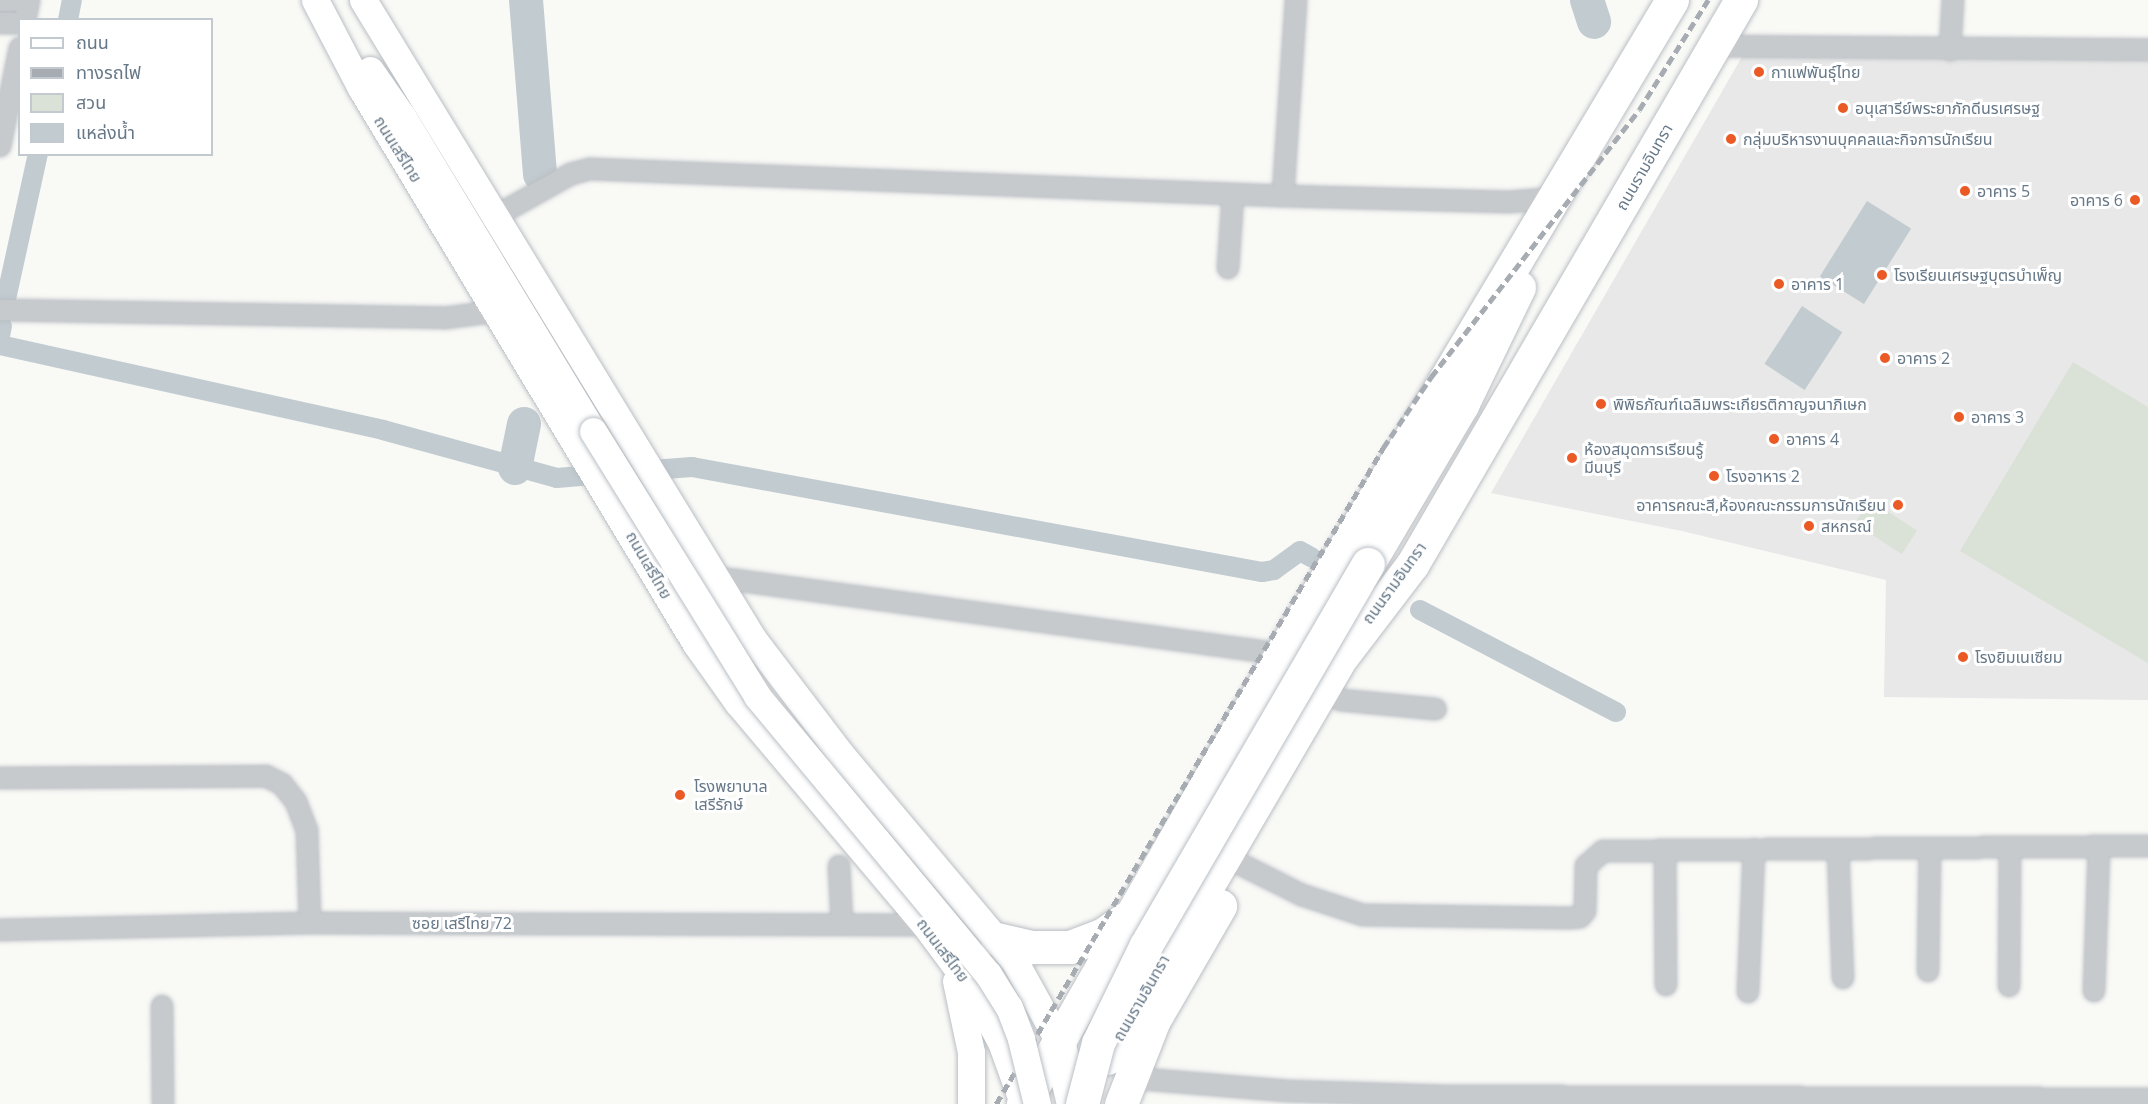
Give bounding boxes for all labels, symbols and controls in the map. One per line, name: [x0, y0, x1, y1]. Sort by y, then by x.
legend: [18, 18, 213, 156]
text: ถนน: [76, 30, 109, 54]
text: ทางรถไฟ: [76, 60, 141, 84]
place label: กาแฟพันธ์ุไทย: [1771, 62, 1861, 82]
marker: กาแฟพันธ์ุไทย: [1752, 65, 1766, 79]
text: สวน: [76, 90, 106, 114]
place label: อนุเสารีย์พระยาภักดีนรเศรษฐ: [1855, 98, 2040, 118]
marker: อนุเสารีย์พระยาภักดีนรเศรษฐ: [1836, 101, 1850, 115]
street label: ถนนเสรีไทย: [370, 112, 426, 186]
text: แหล่งน้ำ: [76, 120, 135, 144]
street label: ถนนรามอินทรา: [1612, 120, 1676, 214]
place label: กลุ่มบริหารงานบุคคลและกิจการนักเรียน: [1743, 129, 1993, 149]
marker: กลุ่มบริหารงานบุคคลและกิจการนักเรียน: [1724, 132, 1738, 146]
place label: อาคาร 5: [1977, 181, 2030, 201]
marker: อาคาร 5: [1958, 184, 1972, 198]
place label: อาคาร 6: [2070, 190, 2123, 210]
marker: อาคาร 6: [2128, 193, 2142, 207]
place label: โรงเรียนเศรษฐบุตรบำเพ็ญ: [1894, 265, 2062, 285]
marker: โรงเรียนเศรษฐบุตรบำเพ็ญ: [1875, 268, 1889, 282]
place label: อาคาร 1: [1791, 274, 1844, 294]
marker: อาคาร 1: [1772, 277, 1786, 291]
place label: อาคาร 2: [1897, 348, 1950, 368]
marker: อาคาร 2: [1878, 351, 1892, 365]
place label: พิพิธภัณฑ์เฉลิมพระเกียรติกาญจนาภิเษก: [1613, 394, 1867, 414]
marker: พิพิธภัณฑ์เฉลิมพระเกียรติกาญจนาภิเษก: [1594, 397, 1608, 411]
place label: อาคาร 3: [1971, 407, 2024, 427]
marker: อาคาร 3: [1952, 410, 1966, 424]
place label: อาคาร 4: [1786, 429, 1839, 449]
marker: อาคาร 4: [1767, 432, 1781, 446]
place label: ห้องสมุดการเรียนรู้ มีนบุรี: [1584, 439, 1703, 477]
marker: ห้องสมุดการเรียนรู้ มีนบุรี: [1565, 451, 1579, 465]
place label: โรงอาหาร 2: [1726, 466, 1800, 486]
marker: โรงอาหาร 2: [1707, 469, 1721, 483]
place label: อาคารคณะสี,ห้องคณะกรรมการนักเรียน: [1636, 495, 1886, 515]
marker: อาคารคณะสี,ห้องคณะกรรมการนักเรียน: [1891, 498, 1905, 512]
place label: สหกรณ์: [1821, 516, 1871, 536]
marker: สหกรณ์: [1802, 519, 1816, 533]
street label: ถนนเสรีไทย: [622, 528, 676, 602]
street label: ถนนรามอินทรา: [1358, 538, 1430, 628]
place label: โรงยิมเนเซียม: [1975, 647, 2063, 667]
marker: โรงยิมเนเซียม: [1956, 650, 1970, 664]
place label: โรงพยาบาล เสรีรักษ์: [694, 776, 768, 814]
marker: โรงพยาบาล เสรีรักษ์: [671, 786, 689, 804]
street label: ซอย เสรีไทย 72: [412, 913, 512, 933]
street label: ถนนเสรีไทย: [913, 914, 973, 986]
street label: ถนนรามอินทรา: [1109, 951, 1173, 1045]

